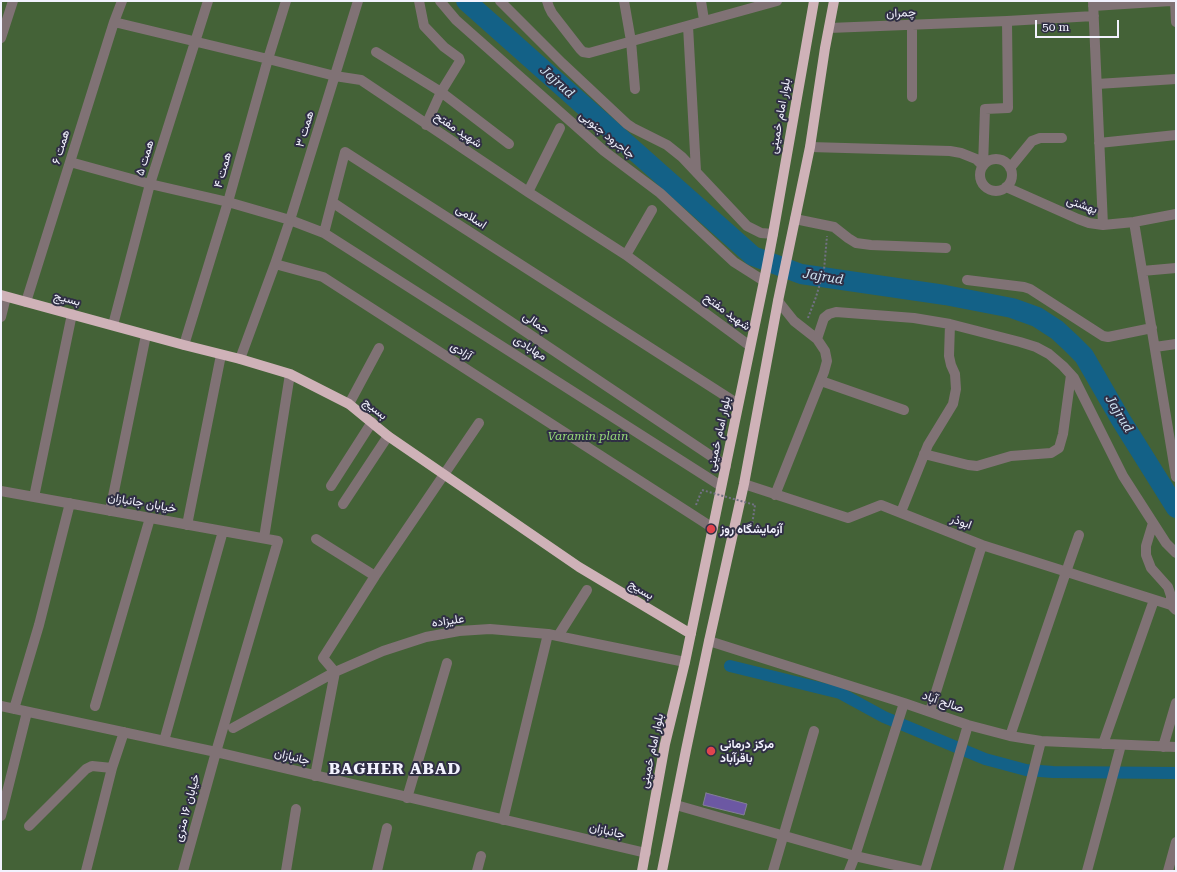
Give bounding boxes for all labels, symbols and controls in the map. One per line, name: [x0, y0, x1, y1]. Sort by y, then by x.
street label: چمران: [886, 5, 916, 21]
scale bar: [1037, 12, 1121, 38]
text: 50 m: [1042, 20, 1069, 34]
water label: Jajrud: [537, 63, 577, 101]
street label: بلوار امام خمینی: [766, 77, 794, 155]
street label: جاجرود جنوبی: [576, 108, 638, 162]
street label: همت ۳: [293, 109, 317, 149]
street label: شهید مفتح: [432, 109, 484, 151]
street label: همت ۶: [49, 128, 73, 166]
street label: همت ۵: [133, 138, 157, 178]
street label: همت ۴: [211, 151, 235, 189]
street label: بهشتی: [1065, 193, 1099, 217]
street label: اسلامی: [453, 202, 489, 232]
water label: Jajrud: [802, 266, 844, 288]
street label: بسیج: [52, 289, 82, 309]
street label: شهید مفتح: [701, 290, 753, 334]
street label: جمالی: [520, 309, 552, 337]
street label: مهابادی: [511, 332, 549, 364]
street label: آزادی: [447, 339, 475, 363]
water label: Jajrud: [1102, 393, 1136, 435]
street label: بسیج: [360, 395, 390, 423]
street label: بلوار امام خمینی: [704, 395, 734, 473]
park label: Varamin plain: [548, 429, 628, 443]
street label: خیابان جانبازان: [107, 490, 177, 516]
street label: ابوذر: [948, 511, 974, 533]
place label: آزمایشگاه روز: [720, 522, 783, 536]
marker: آزمایشگاه روز: [705, 523, 717, 535]
street label: بسیج: [626, 577, 656, 603]
street label: علیزاده: [431, 612, 465, 630]
street label: صالح آباد: [920, 688, 966, 716]
street label: بلوار امام خمینی: [637, 712, 667, 790]
place label: مرکز درمانی باقرآباد: [720, 737, 774, 765]
marker: مرکز درمانی باقرآباد: [705, 745, 717, 757]
street label: جانبازان: [273, 746, 311, 768]
district label: BAGHER ABAD: [329, 759, 461, 779]
street label: خیابان ۱۶ متری: [171, 773, 203, 843]
street label: جانبازان: [588, 820, 626, 842]

